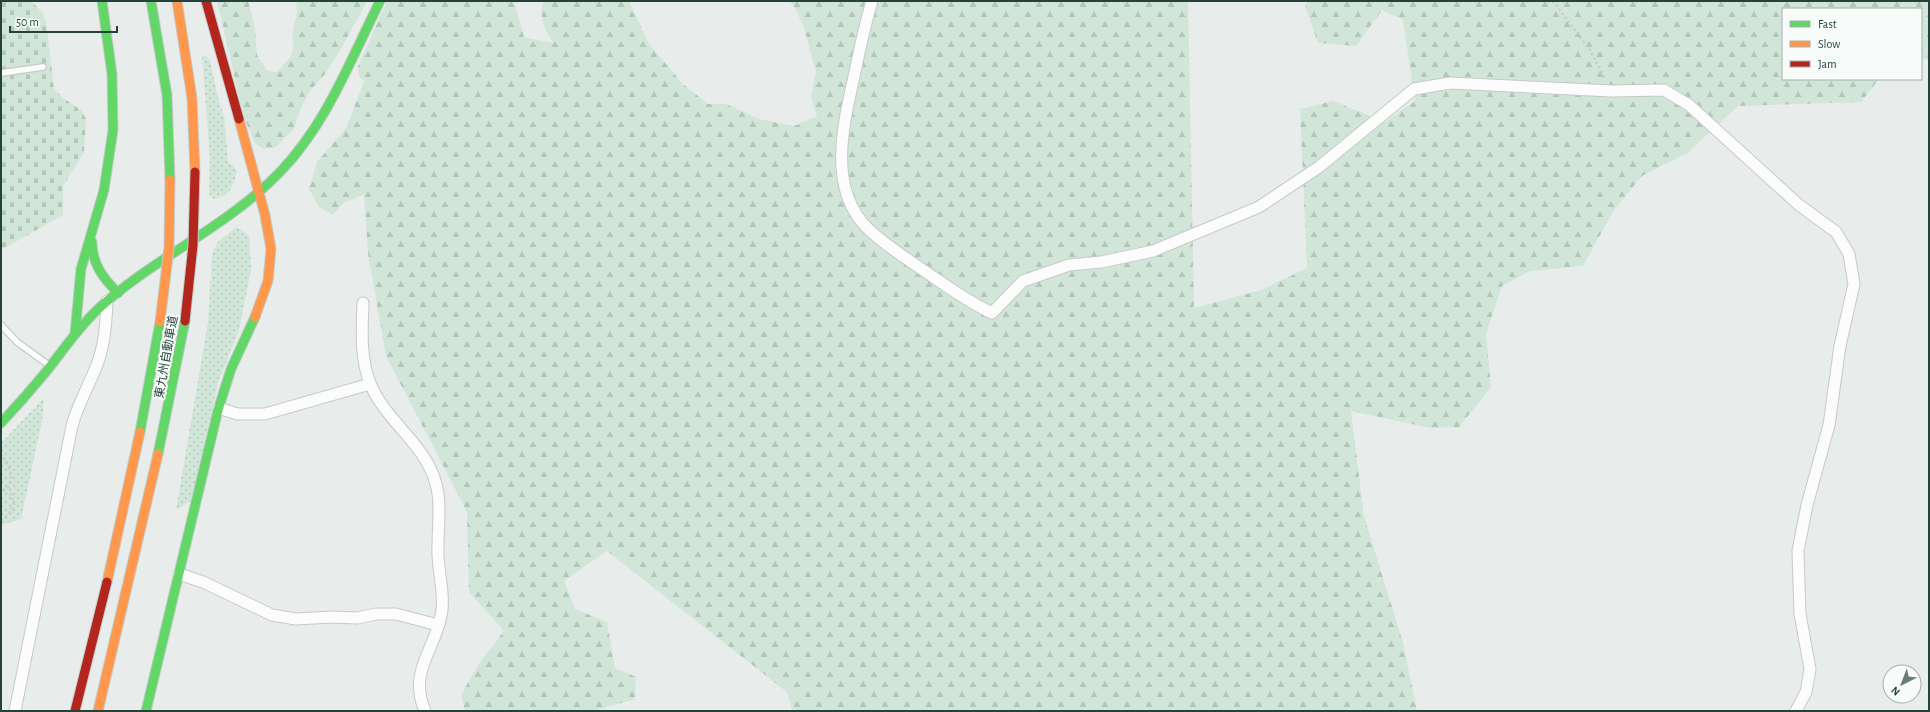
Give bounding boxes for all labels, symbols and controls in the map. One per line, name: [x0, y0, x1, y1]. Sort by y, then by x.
scale bar: [10, 8, 117, 34]
legend: [1782, 8, 1922, 80]
text: 50 m: [16, 16, 39, 28]
text: Fast: [1818, 18, 1837, 30]
text: Slow: [1818, 38, 1840, 50]
text: Jam: [1818, 58, 1837, 70]
street label: 東九州自動車道: [152, 314, 179, 399]
north arrow: [1882, 664, 1922, 704]
text: N: [1889, 684, 1902, 698]

